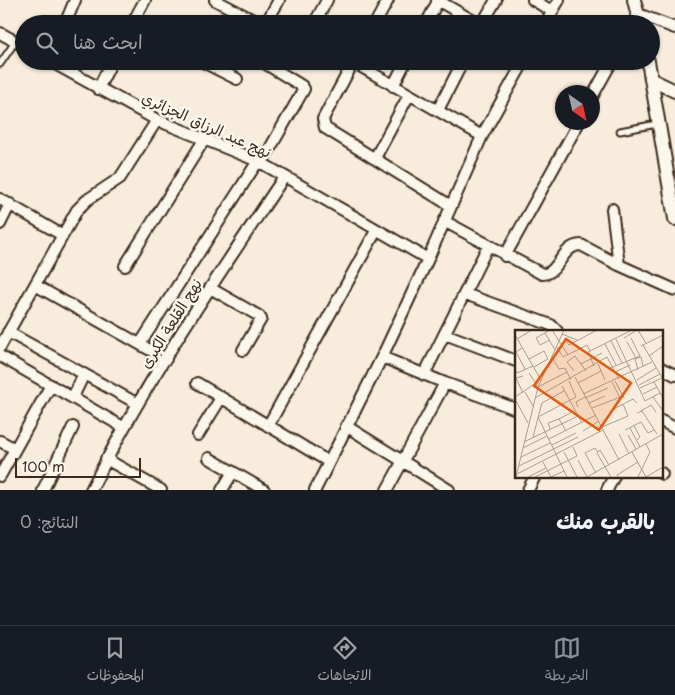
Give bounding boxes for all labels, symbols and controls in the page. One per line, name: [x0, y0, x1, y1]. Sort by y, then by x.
search box: [15, 15, 660, 70]
text: ابحث هنا: [73, 27, 143, 55]
icon: search: [33, 29, 61, 57]
street label: نهج عبد الرزاق الجزائري: [138, 85, 275, 164]
north arrow: [555, 85, 600, 130]
street label: نهج القلعة الكبرى: [133, 273, 207, 373]
inset map: [515, 330, 662, 478]
scale bar: [15, 455, 141, 478]
text: 100 m: [22, 456, 65, 477]
text: بالقرب منك: [556, 504, 655, 536]
text: النتائج: 0: [20, 509, 78, 533]
tab: المحفوظات: [87, 634, 144, 688]
tab: الاتجاهات: [317, 634, 372, 688]
tab: الخريطة: [545, 634, 588, 688]

